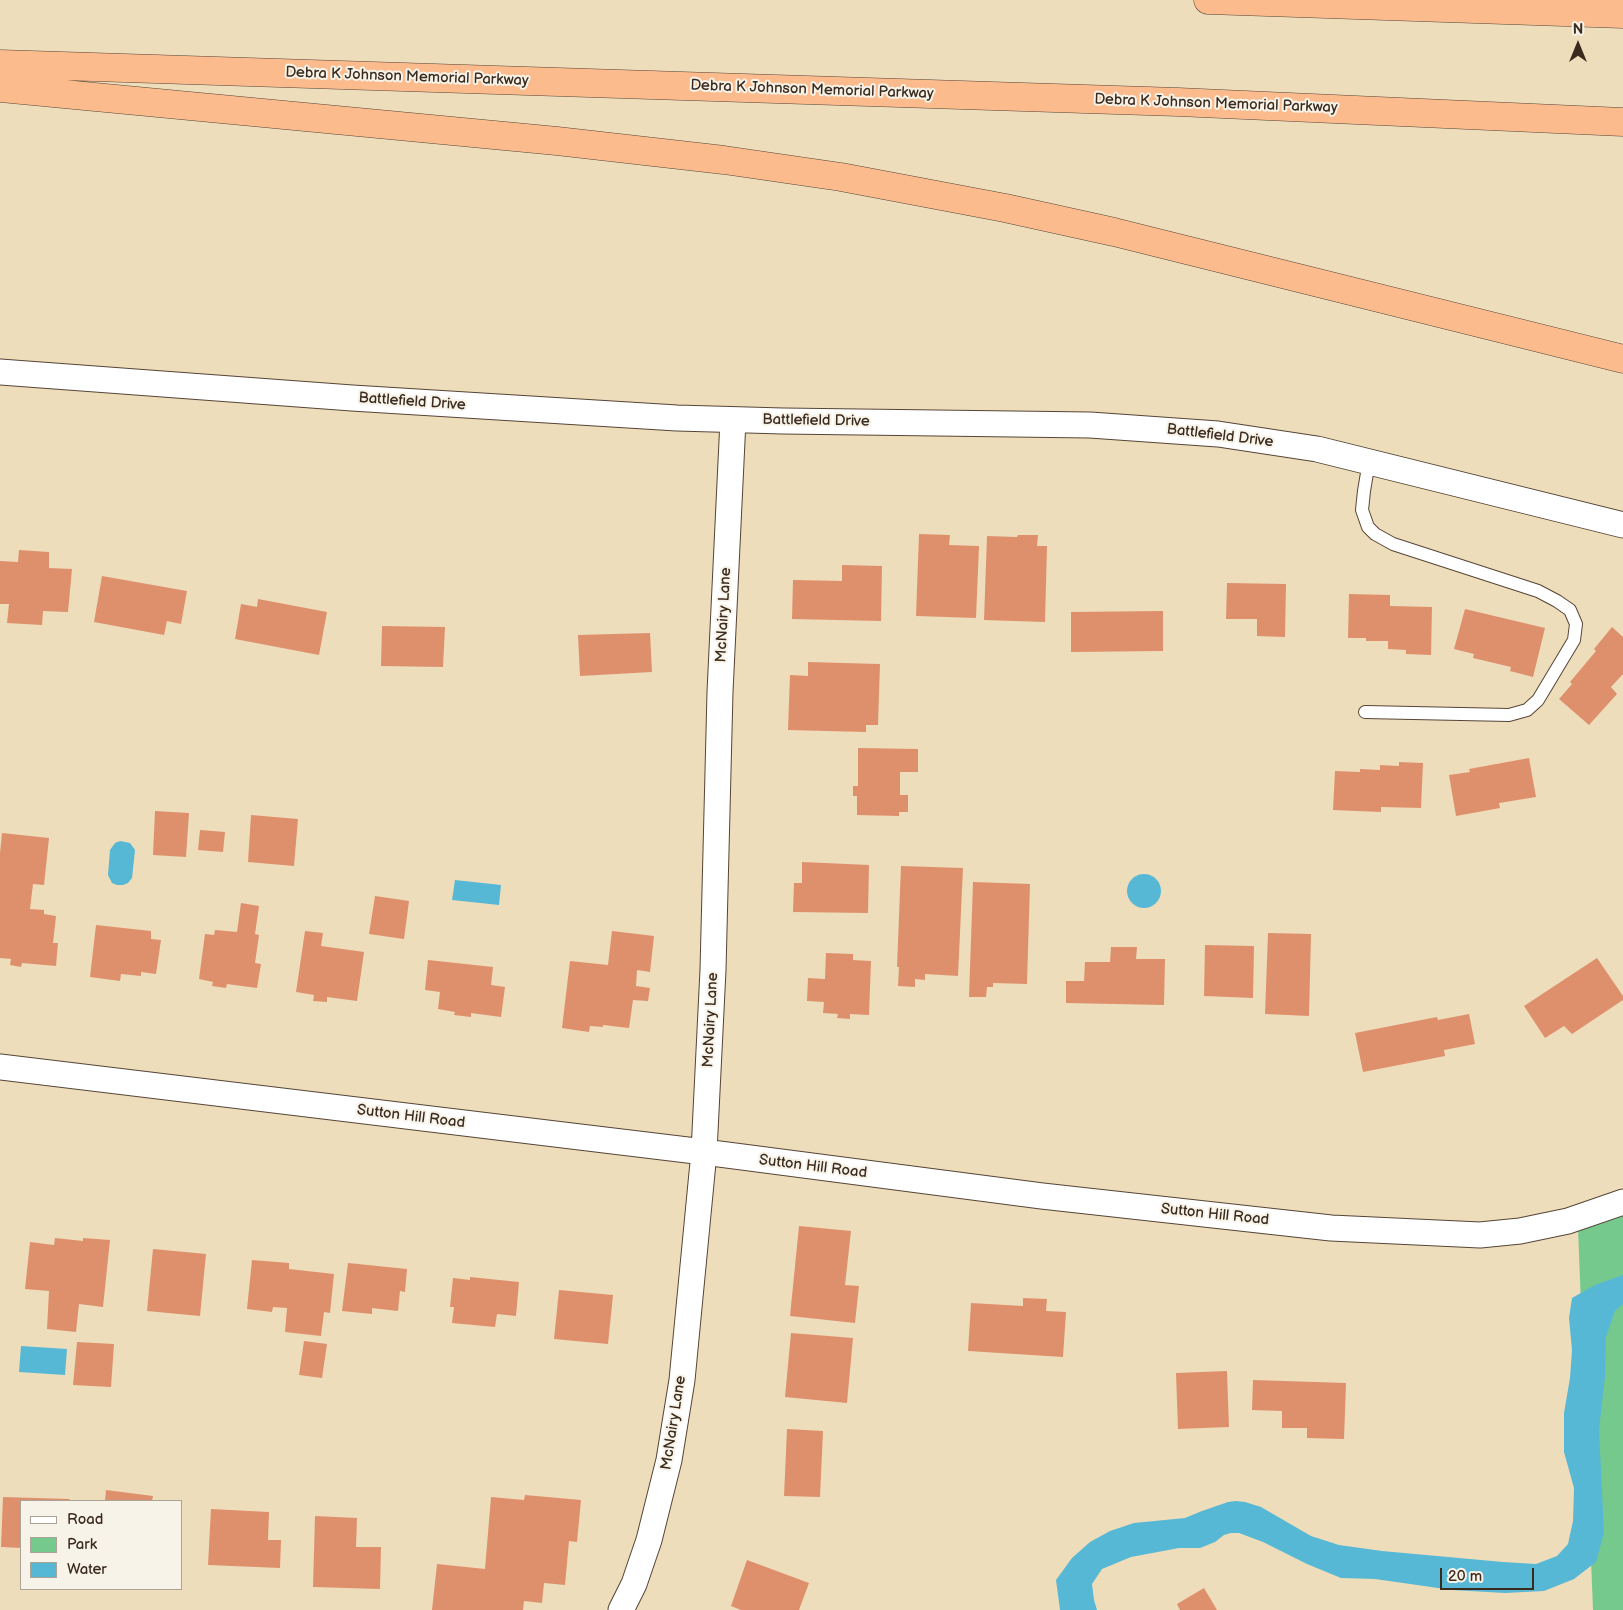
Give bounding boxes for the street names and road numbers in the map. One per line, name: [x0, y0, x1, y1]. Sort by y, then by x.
street label: Debra K Johnson Memorial Parkway: [285, 64, 529, 90]
street label: Debra K Johnson Memorial Parkway: [690, 77, 934, 103]
street label: Debra K Johnson Memorial Parkway: [1094, 91, 1338, 117]
street label: Battlefield Drive: [358, 389, 466, 415]
street label: Battlefield Drive: [762, 411, 870, 431]
street label: Battlefield Drive: [1166, 421, 1274, 451]
street label: McNairy Lane: [713, 567, 735, 663]
street label: McNairy Lane: [700, 972, 722, 1068]
street label: Sutton Hill Road: [356, 1101, 466, 1133]
street label: Sutton Hill Road: [758, 1151, 868, 1183]
street label: Sutton Hill Road: [1160, 1200, 1270, 1230]
street label: McNairy Lane: [658, 1375, 690, 1471]

